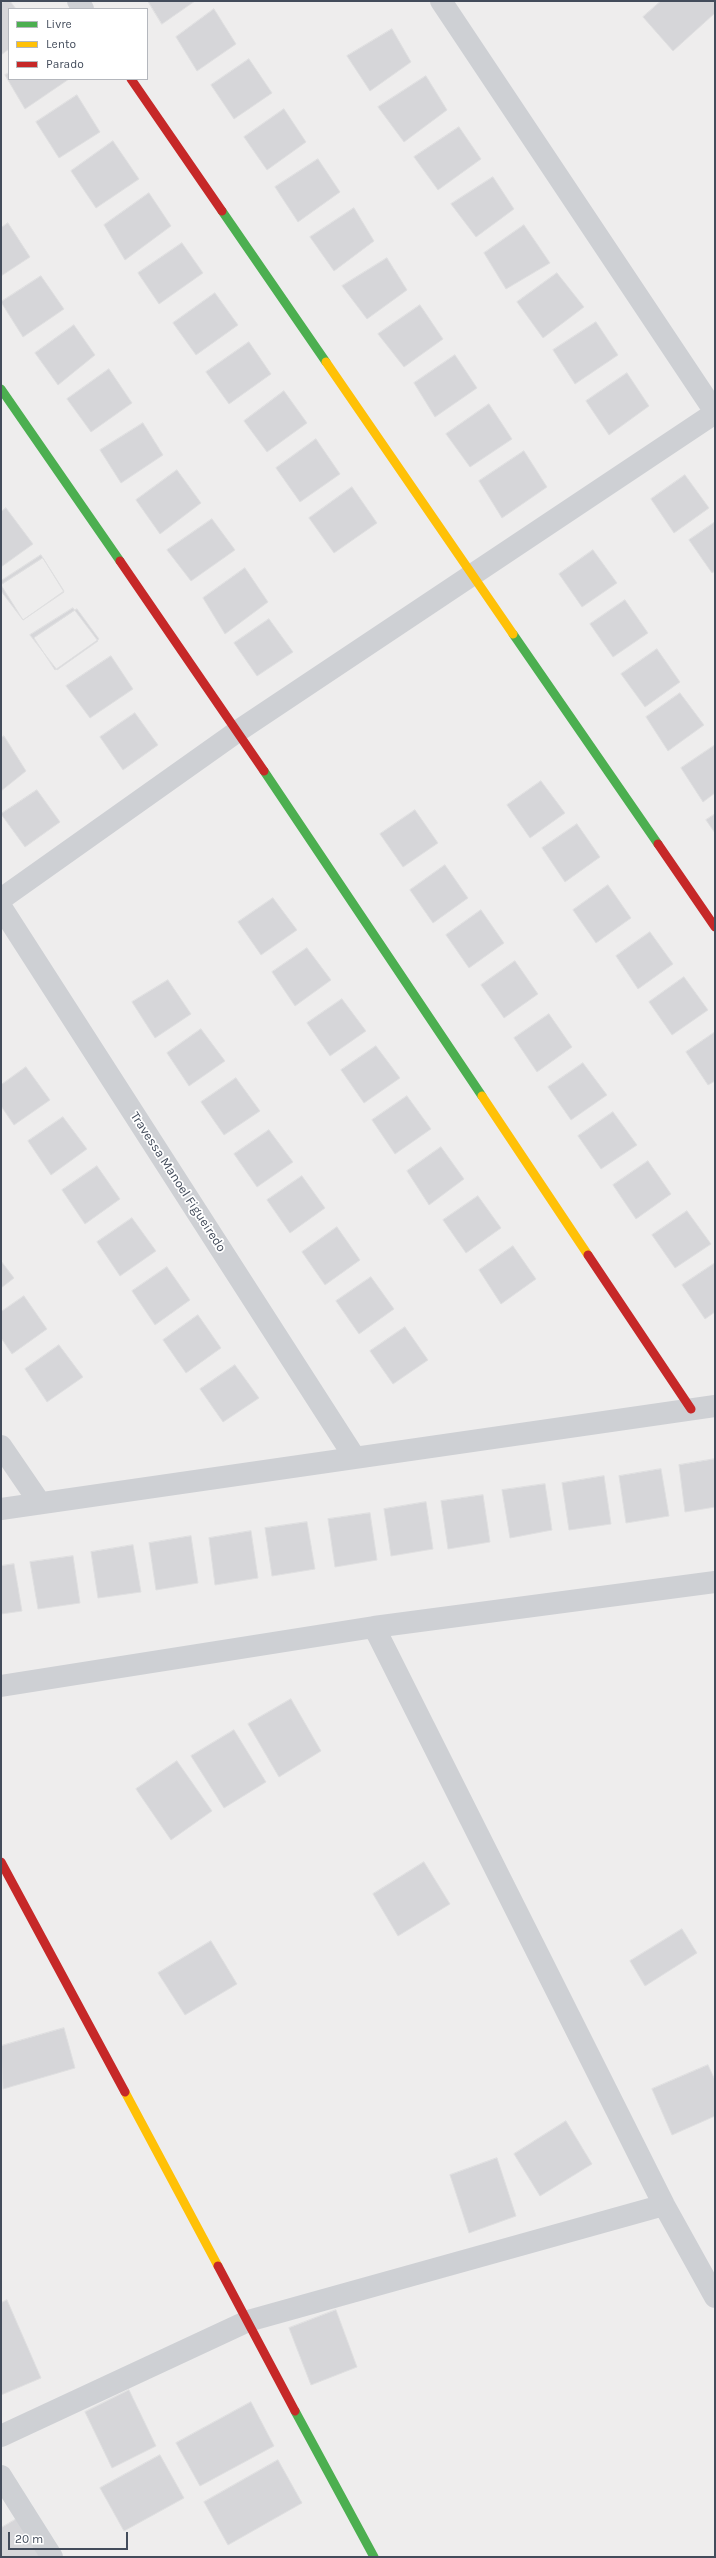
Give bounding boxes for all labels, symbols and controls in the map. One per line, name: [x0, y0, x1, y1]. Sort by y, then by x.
legend: [8, 8, 148, 80]
text: Livre: [46, 17, 72, 31]
text: Lento: [46, 37, 76, 51]
text: Parado: [46, 57, 84, 71]
street label: Travessa Manoel Figueiredo: [127, 1109, 229, 1255]
scale bar: [10, 2524, 130, 2550]
text: 20 m: [15, 2532, 43, 2546]

